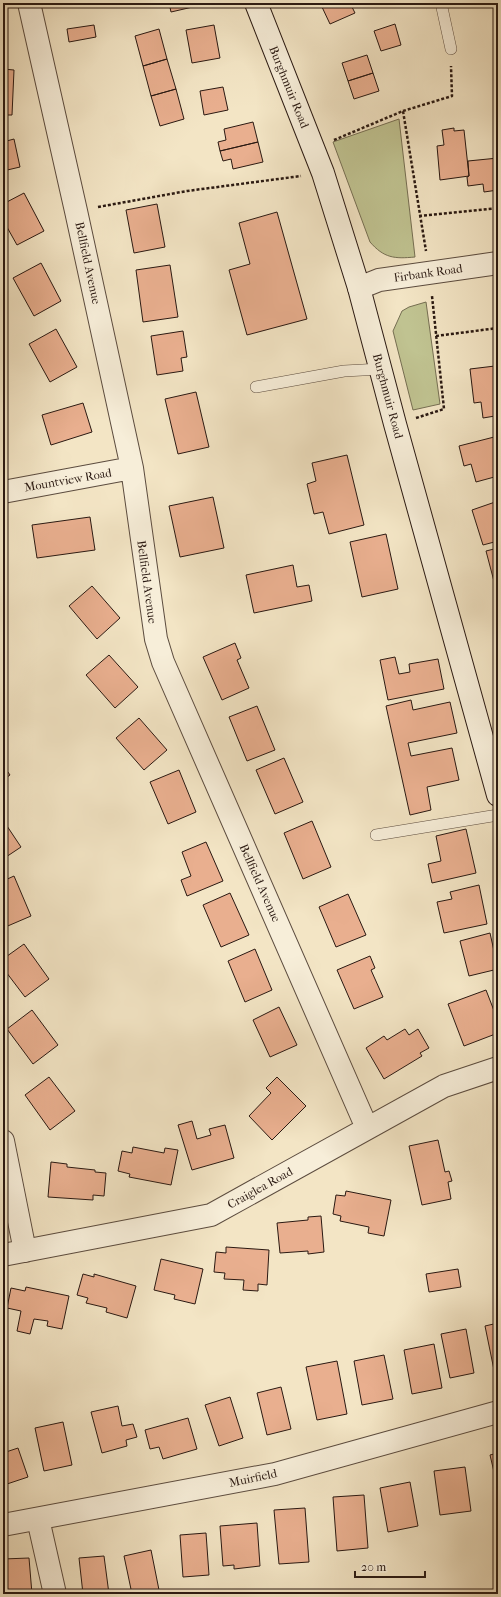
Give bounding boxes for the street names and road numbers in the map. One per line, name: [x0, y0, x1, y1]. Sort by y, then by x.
street label: Burghmuir Road: [266, 44, 312, 131]
street label: Bellfield Avenue: [72, 220, 104, 306]
street label: Firbank Road: [393, 261, 464, 285]
street label: Burghmuir Road: [370, 352, 406, 440]
street label: Mountview Road: [23, 465, 113, 495]
street label: Bellfield Avenue: [134, 539, 160, 625]
street label: Bellfield Avenue: [237, 842, 283, 924]
street label: Craiglea Road: [225, 1164, 296, 1212]
street label: Muirfield: [228, 1466, 279, 1490]

